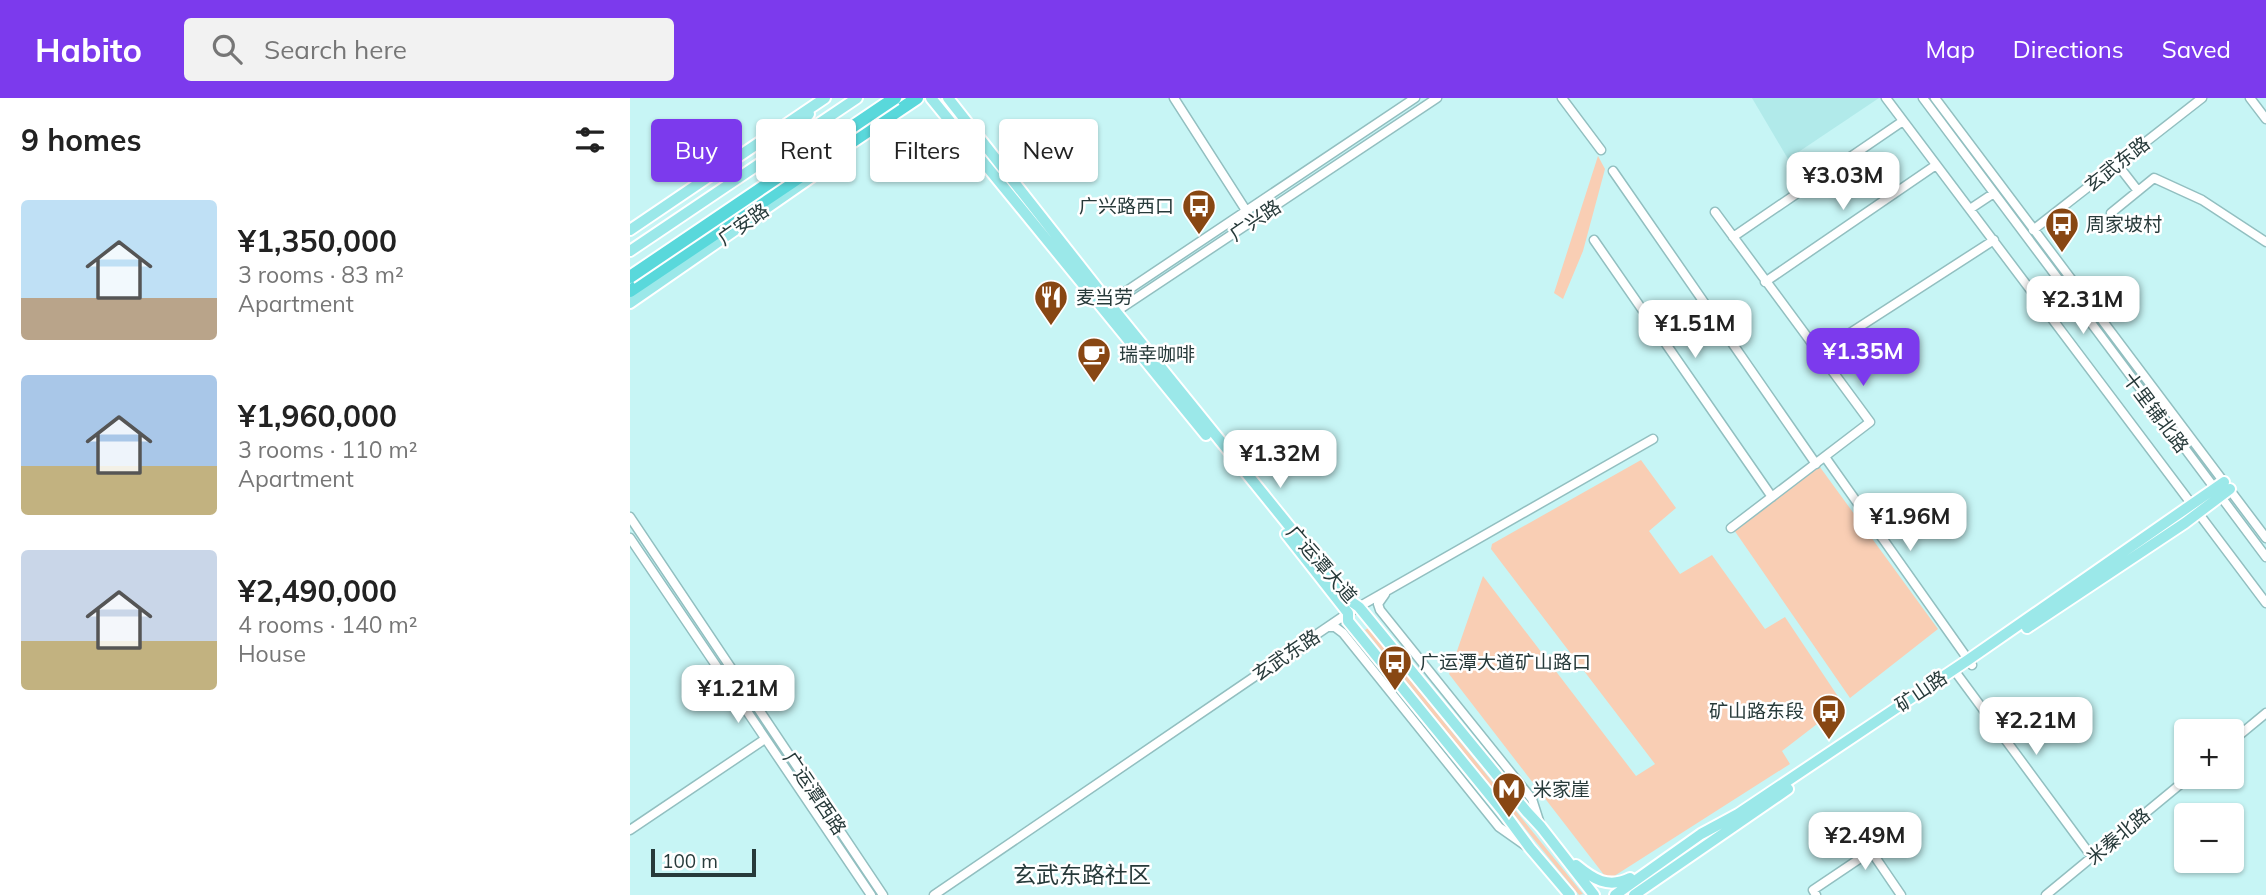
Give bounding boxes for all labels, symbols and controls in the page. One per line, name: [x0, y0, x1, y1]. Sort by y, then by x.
search box: [184, 18, 674, 81]
text: Habito: [35, 29, 142, 70]
icon: search: [208, 30, 246, 68]
text: Search here: [264, 33, 407, 66]
text: Map: [1925, 34, 1975, 64]
text: Directions: [2013, 34, 2124, 64]
text: Saved: [2162, 34, 2231, 64]
chip: Buy: [651, 119, 742, 182]
chip: Rent: [756, 119, 856, 182]
chip: Filters: [870, 119, 985, 182]
chip: New: [999, 119, 1098, 182]
text: 9 homes: [21, 121, 142, 159]
icon: filters: [571, 121, 609, 159]
street label: 玄武东路: [2080, 131, 2154, 197]
pin: ¥3.03M: [1786, 152, 1900, 212]
text: ¥3.03M: [1803, 160, 1883, 189]
bus stop icon: 广兴路西口: [1180, 187, 1218, 236]
place label: 广兴路西口: [1079, 194, 1174, 218]
street label: 广兴路: [1225, 194, 1285, 246]
street label: 广安路: [713, 198, 773, 250]
bus stop icon: 周家坡村: [2043, 205, 2081, 254]
place label: 周家坡村: [2086, 212, 2162, 236]
text: ¥1,350,000: [238, 222, 397, 260]
icon: home: [77, 228, 161, 312]
text: 3 rooms · 83 m²: [238, 260, 404, 289]
pin: ¥2.31M: [2026, 276, 2140, 336]
restaurant icon: 麦当劳: [1032, 278, 1070, 327]
text: ¥2.31M: [2043, 284, 2123, 313]
place label: 麦当劳: [1076, 285, 1133, 309]
text: Apartment: [238, 289, 354, 318]
pin: ¥1.51M: [1638, 300, 1752, 360]
text: ¥1.51M: [1655, 308, 1735, 337]
pin: ¥1.35M: [1806, 328, 1920, 388]
cafe icon: 瑞幸咖啡: [1075, 335, 1113, 384]
text: ¥1.35M: [1823, 336, 1903, 365]
place label: 瑞幸咖啡: [1119, 342, 1195, 366]
street label: 十里铺北路: [2118, 367, 2194, 457]
text: ¥1,960,000: [238, 397, 397, 435]
icon: home: [77, 403, 161, 487]
pin: ¥1.32M: [1223, 430, 1337, 490]
text: 3 rooms · 110 m²: [238, 435, 418, 464]
text: ¥1.32M: [1240, 438, 1320, 467]
text: Apartment: [238, 464, 354, 493]
pin: ¥1.96M: [1853, 494, 1967, 553]
text: ¥1.96M: [1870, 501, 1950, 530]
street label: 广运潭大道: [1282, 520, 1362, 608]
text: ¥2,490,000: [238, 572, 397, 610]
icon: home: [77, 578, 161, 662]
text: 4 rooms · 140 m²: [238, 610, 418, 639]
street label: 玄武东路: [1248, 624, 1324, 686]
text: House: [238, 639, 306, 668]
bus stop icon: 广运潭大道矿山路口: [1376, 643, 1414, 692]
place label: 广运潭大道矿山路口: [1420, 650, 1591, 674]
street label: 矿山路: [1891, 665, 1951, 717]
pin: ¥1.21M: [681, 666, 795, 725]
text: ¥1.21M: [698, 673, 778, 702]
bus stop icon: 矿山路东段: [1810, 692, 1848, 741]
pin: ¥2.21M: [1979, 698, 2093, 757]
place label: 矿山路东段: [1709, 699, 1804, 723]
text: ¥2.21M: [1996, 705, 2076, 734]
map controls: [2174, 719, 2244, 873]
button: +: [2174, 719, 2244, 789]
street label: 广运潭西路: [778, 747, 852, 839]
metro station icon: 米家崖: [1490, 770, 1528, 819]
place label: 米家崖: [1533, 777, 1590, 801]
street label: 米秦北路: [2081, 802, 2155, 870]
button: −: [2174, 803, 2244, 873]
pin: ¥2.49M: [1808, 812, 1922, 872]
text: ¥2.49M: [1825, 820, 1905, 849]
scale bar: [651, 846, 756, 878]
text: 100 m: [662, 849, 718, 873]
district label: 玄武东路社区: [1013, 860, 1151, 889]

